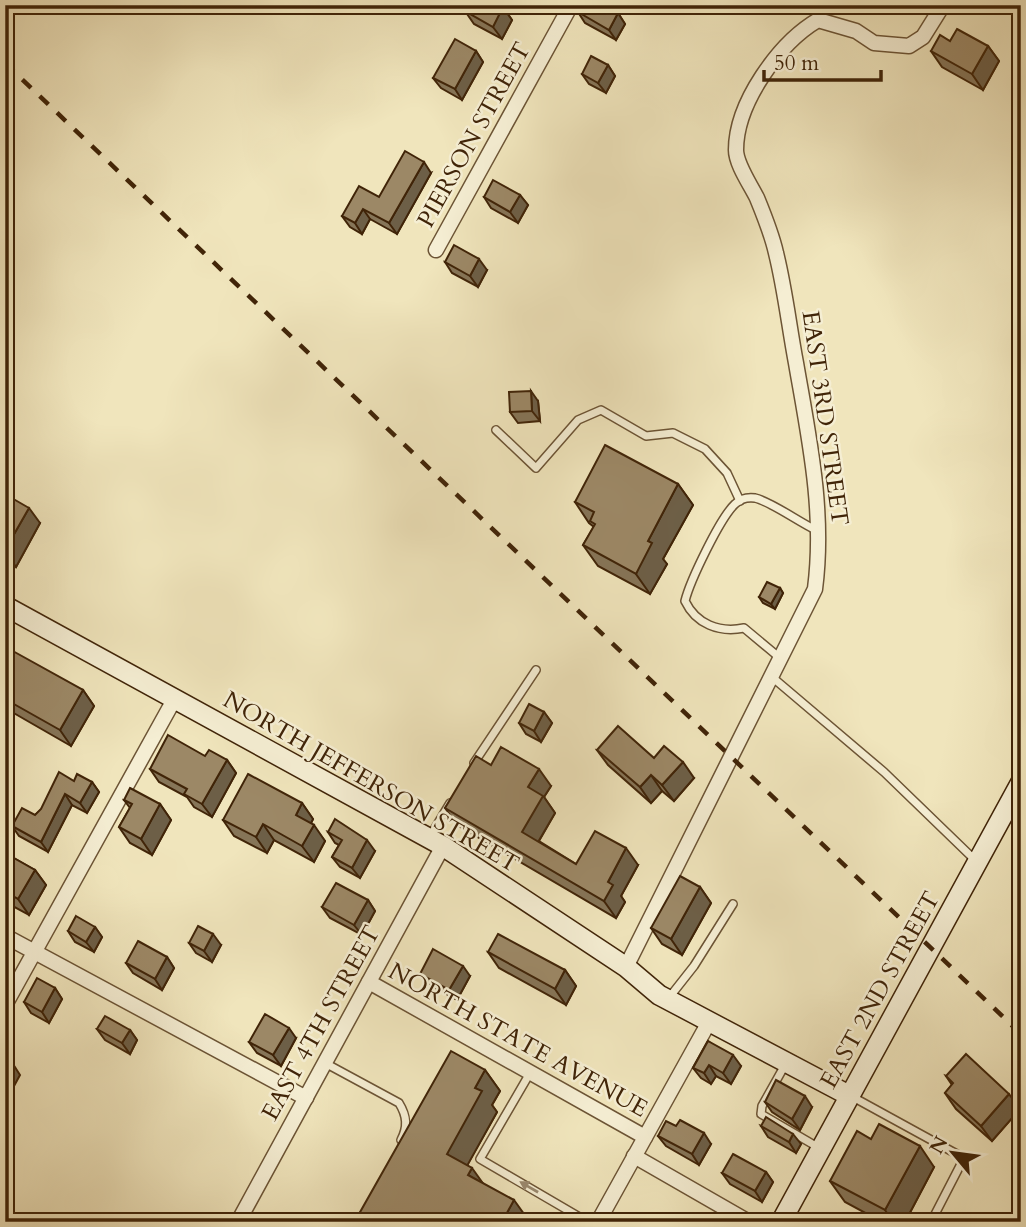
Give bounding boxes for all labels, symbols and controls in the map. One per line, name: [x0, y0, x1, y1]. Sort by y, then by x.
street label: PIERSON STREET: [409, 36, 539, 234]
scale bar: [764, 38, 881, 82]
text: 50 m: [774, 49, 819, 78]
street label: EAST 3RD STREET: [794, 309, 856, 527]
street label: NORTH JEFFERSON STREET: [217, 683, 525, 881]
street label: EAST 2ND STREET: [812, 886, 948, 1094]
street label: EAST 4TH STREET: [254, 920, 388, 1126]
street label: NORTH STATE AVENUE: [382, 955, 654, 1125]
north arrow: [918, 1118, 988, 1188]
text: N: [924, 1131, 955, 1159]
one-way arrow: [520, 1181, 539, 1194]

